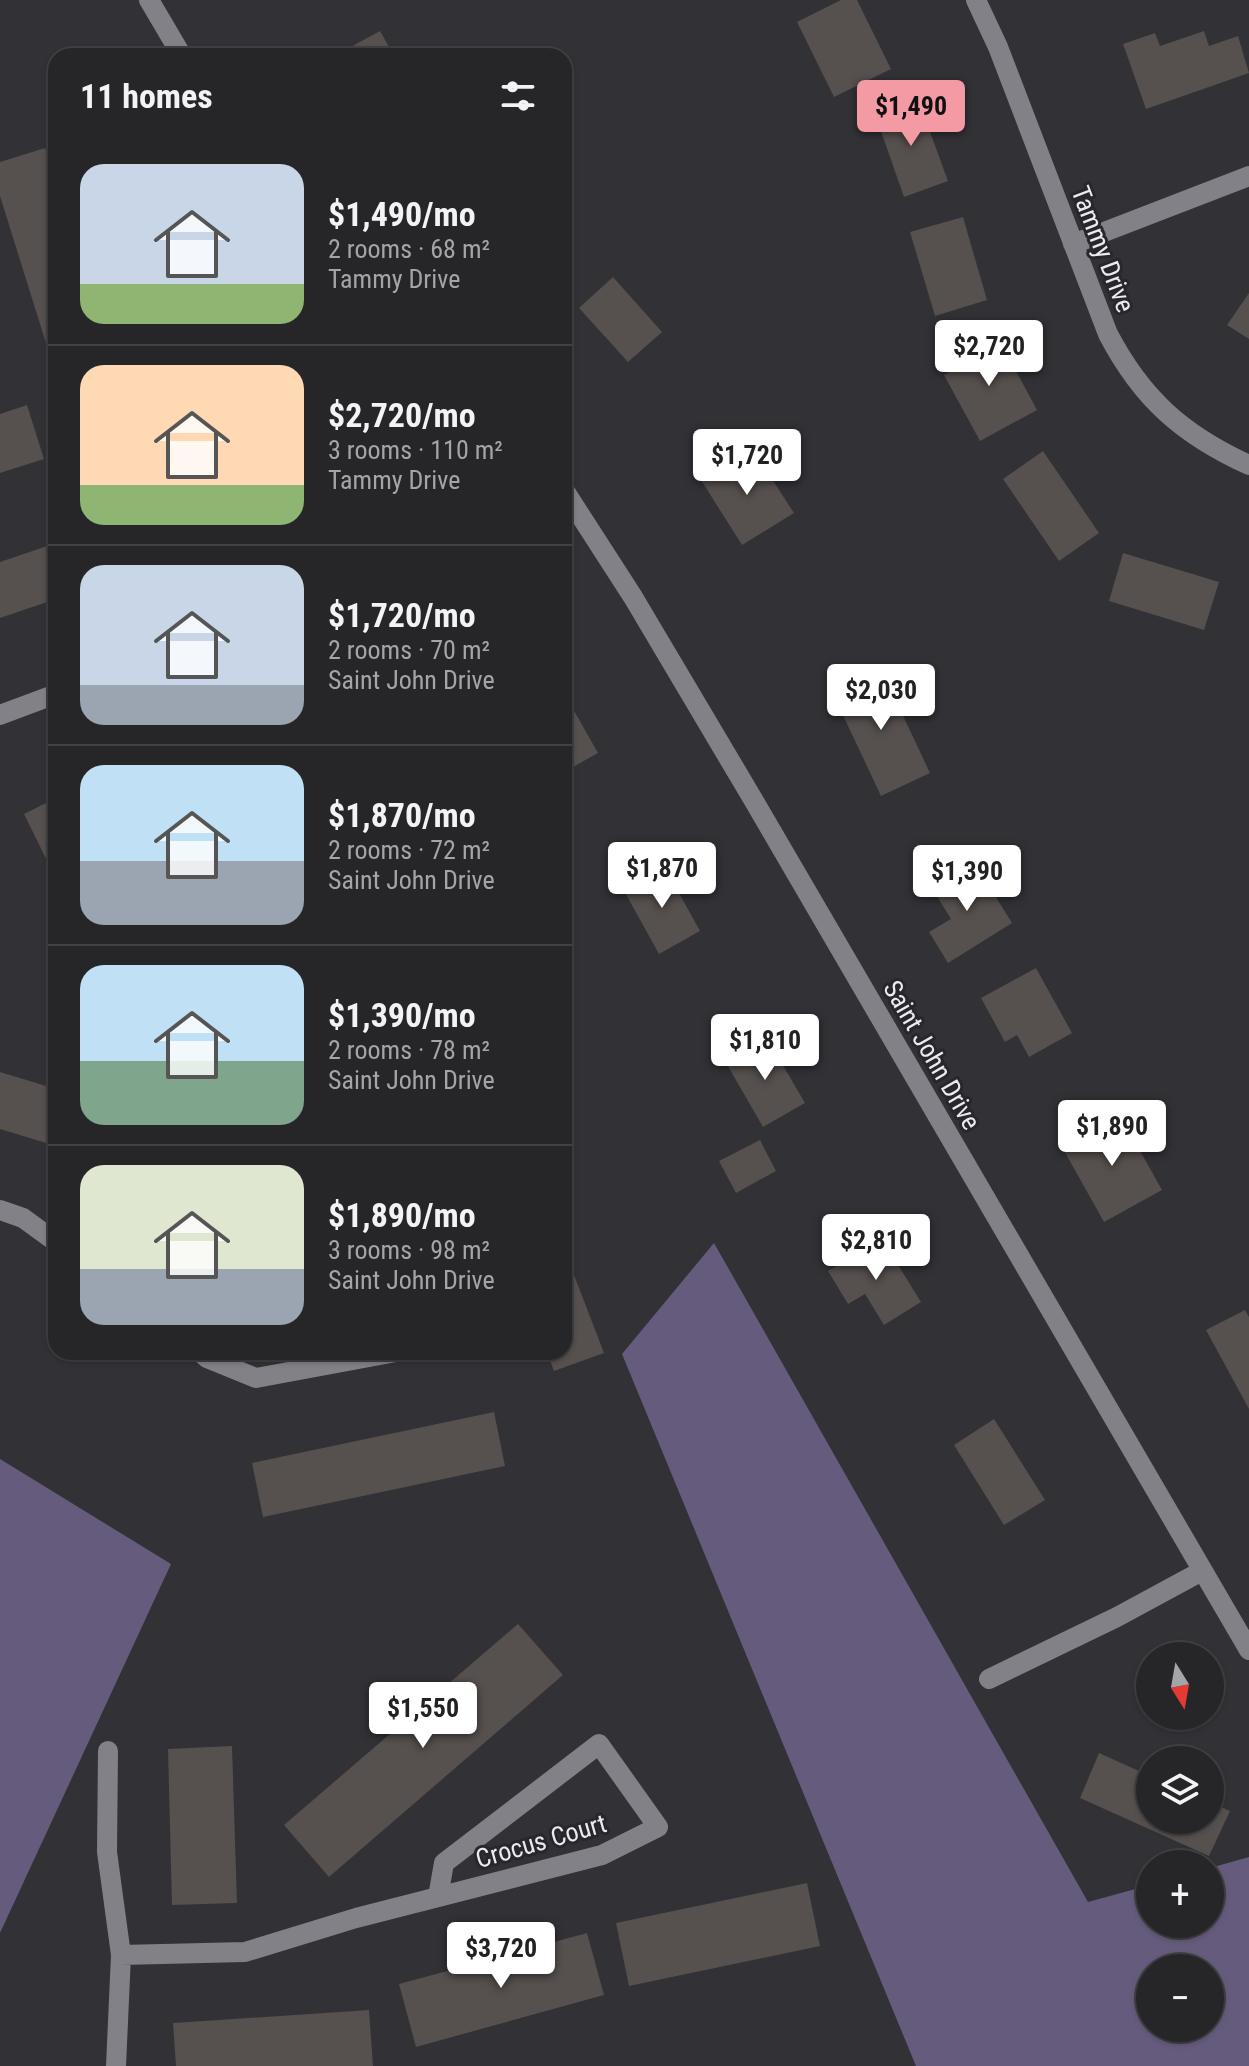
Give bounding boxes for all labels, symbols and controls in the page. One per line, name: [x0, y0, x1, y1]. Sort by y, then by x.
icon: filters: [496, 74, 540, 118]
text: 11 homes: [80, 76, 213, 116]
pin: $1,490: [846, 80, 976, 148]
text: $1,490: [875, 91, 947, 121]
street label: Tammy Drive: [1065, 182, 1141, 316]
text: $1,490/mo: [328, 194, 476, 234]
icon: home: [144, 196, 240, 292]
text: 2 rooms · 68 m²: [328, 234, 490, 264]
text: Tammy Drive: [328, 264, 460, 294]
pin: $2,720: [924, 320, 1054, 388]
text: $2,720: [953, 331, 1025, 361]
text: $2,720/mo: [328, 395, 476, 435]
icon: home: [144, 397, 240, 493]
pin: $1,720: [682, 429, 812, 497]
text: 3 rooms · 110 m²: [328, 435, 503, 465]
text: $1,720: [711, 440, 783, 470]
text: Tammy Drive: [328, 465, 460, 495]
text: $1,720/mo: [328, 595, 476, 635]
icon: home: [144, 597, 240, 693]
text: 2 rooms · 70 m²: [328, 635, 490, 665]
pin: $2,030: [816, 664, 946, 732]
text: Saint John Drive: [328, 665, 495, 695]
text: $2,030: [845, 675, 917, 705]
text: $1,870/mo: [328, 795, 476, 835]
icon: home: [144, 797, 240, 893]
text: 2 rooms · 72 m²: [328, 835, 490, 865]
pin: $1,870: [597, 842, 727, 910]
pin: $1,390: [902, 845, 1032, 913]
text: $1,870: [626, 853, 698, 883]
text: $1,390: [931, 856, 1003, 886]
text: Saint John Drive: [328, 865, 495, 895]
street label: Saint John Drive: [877, 975, 987, 1135]
text: $1,390/mo: [328, 995, 476, 1035]
icon: home: [144, 997, 240, 1093]
pin: $1,810: [700, 1014, 830, 1082]
text: $1,810: [729, 1025, 801, 1055]
text: 2 rooms · 78 m²: [328, 1035, 490, 1065]
text: Saint John Drive: [328, 1065, 495, 1095]
pin: $1,890: [1047, 1100, 1177, 1168]
text: $1,890: [1076, 1111, 1148, 1141]
text: $1,890/mo: [328, 1195, 476, 1235]
icon: home: [144, 1197, 240, 1293]
pin: $2,810: [811, 1214, 941, 1282]
text: $2,810: [840, 1225, 912, 1255]
text: 3 rooms · 98 m²: [328, 1235, 490, 1265]
text: Saint John Drive: [328, 1265, 495, 1295]
north arrow: [1136, 1642, 1224, 1730]
map controls: [1136, 1642, 1224, 2042]
pin: $1,550: [358, 1682, 488, 1750]
text: $1,550: [387, 1693, 459, 1723]
button: layers: [1136, 1746, 1224, 1834]
street label: Crocus Court: [472, 1808, 610, 1874]
button: +: [1136, 1850, 1224, 1938]
pin: $3,720: [436, 1922, 566, 1990]
text: $3,720: [465, 1933, 537, 1963]
button: −: [1136, 1954, 1224, 2042]

